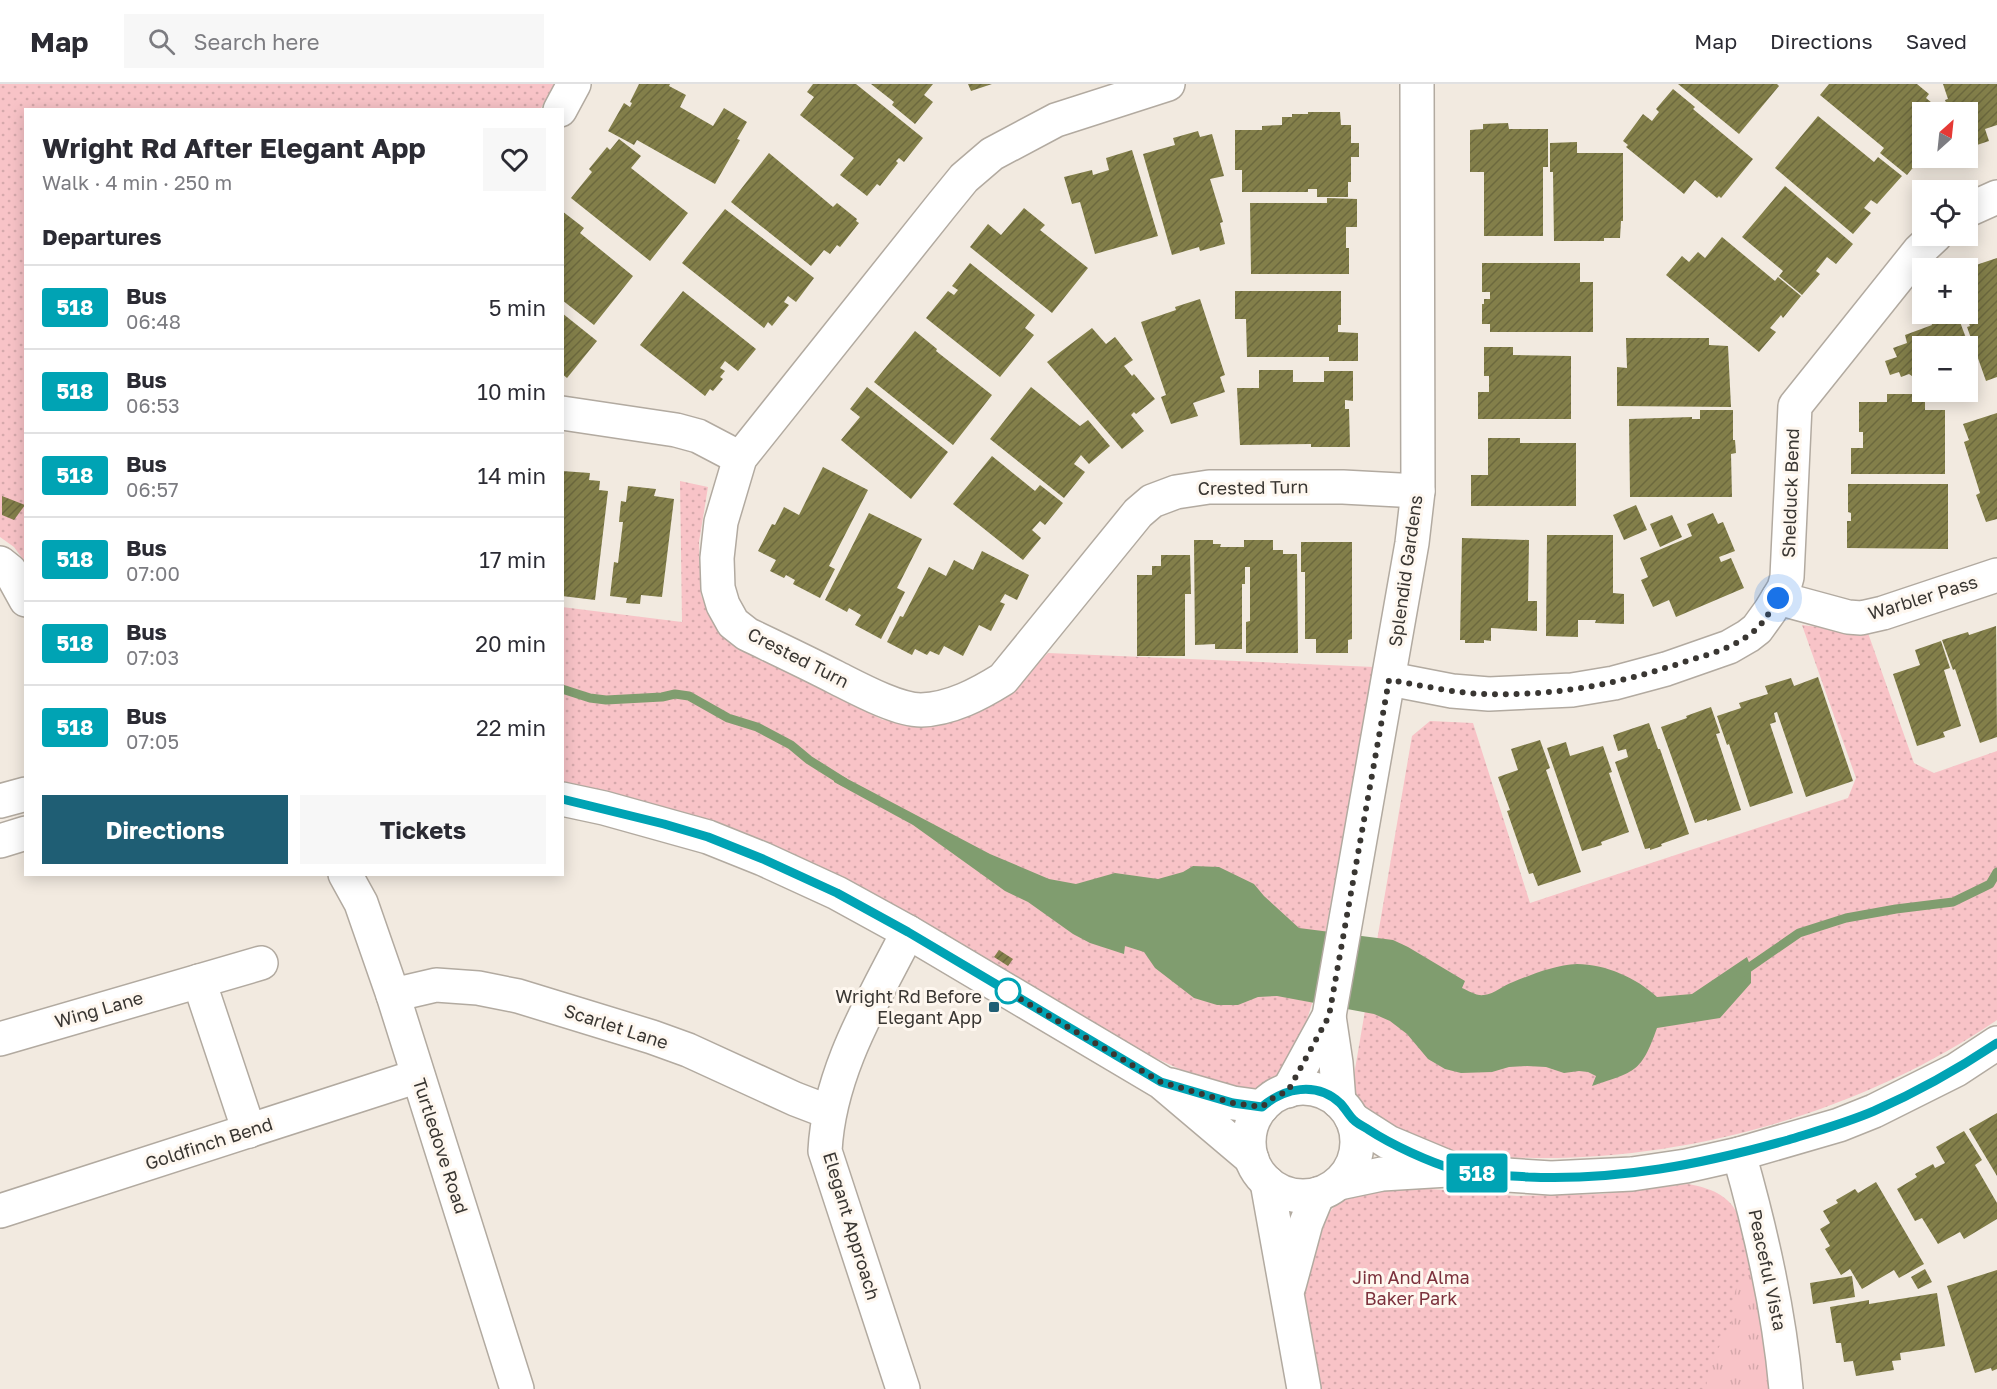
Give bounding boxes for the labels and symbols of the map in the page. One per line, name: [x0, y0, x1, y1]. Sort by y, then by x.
north arrow: [1912, 102, 1978, 168]
street label: Shelduck Bend: [1777, 428, 1803, 558]
street label: Crested Turn: [1197, 475, 1309, 499]
street label: Splendid Gardens: [1383, 494, 1427, 648]
street label: Warbler Pass: [1865, 570, 1980, 624]
your location: [1763, 583, 1793, 613]
street label: Crested Turn: [744, 622, 853, 692]
unlabelled marker: [995, 978, 1021, 1004]
place label: Wright Rd Before Elegant App: [835, 985, 982, 1028]
street label: Wing Lane: [52, 986, 145, 1032]
street label: Scarlet Lane: [561, 999, 671, 1053]
marker: Wright Rd Before Elegant App: [987, 1000, 1001, 1014]
street label: Turtledove Road: [409, 1075, 473, 1216]
street label: Goldfinch Bend: [142, 1112, 275, 1174]
street label: Elegant Approach: [819, 1149, 885, 1302]
line badge: 518: [1442, 1154, 1512, 1192]
street label: Peaceful Vista: [1744, 1207, 1792, 1333]
park label: Jim And Alma Baker Park: [1352, 1266, 1470, 1309]

